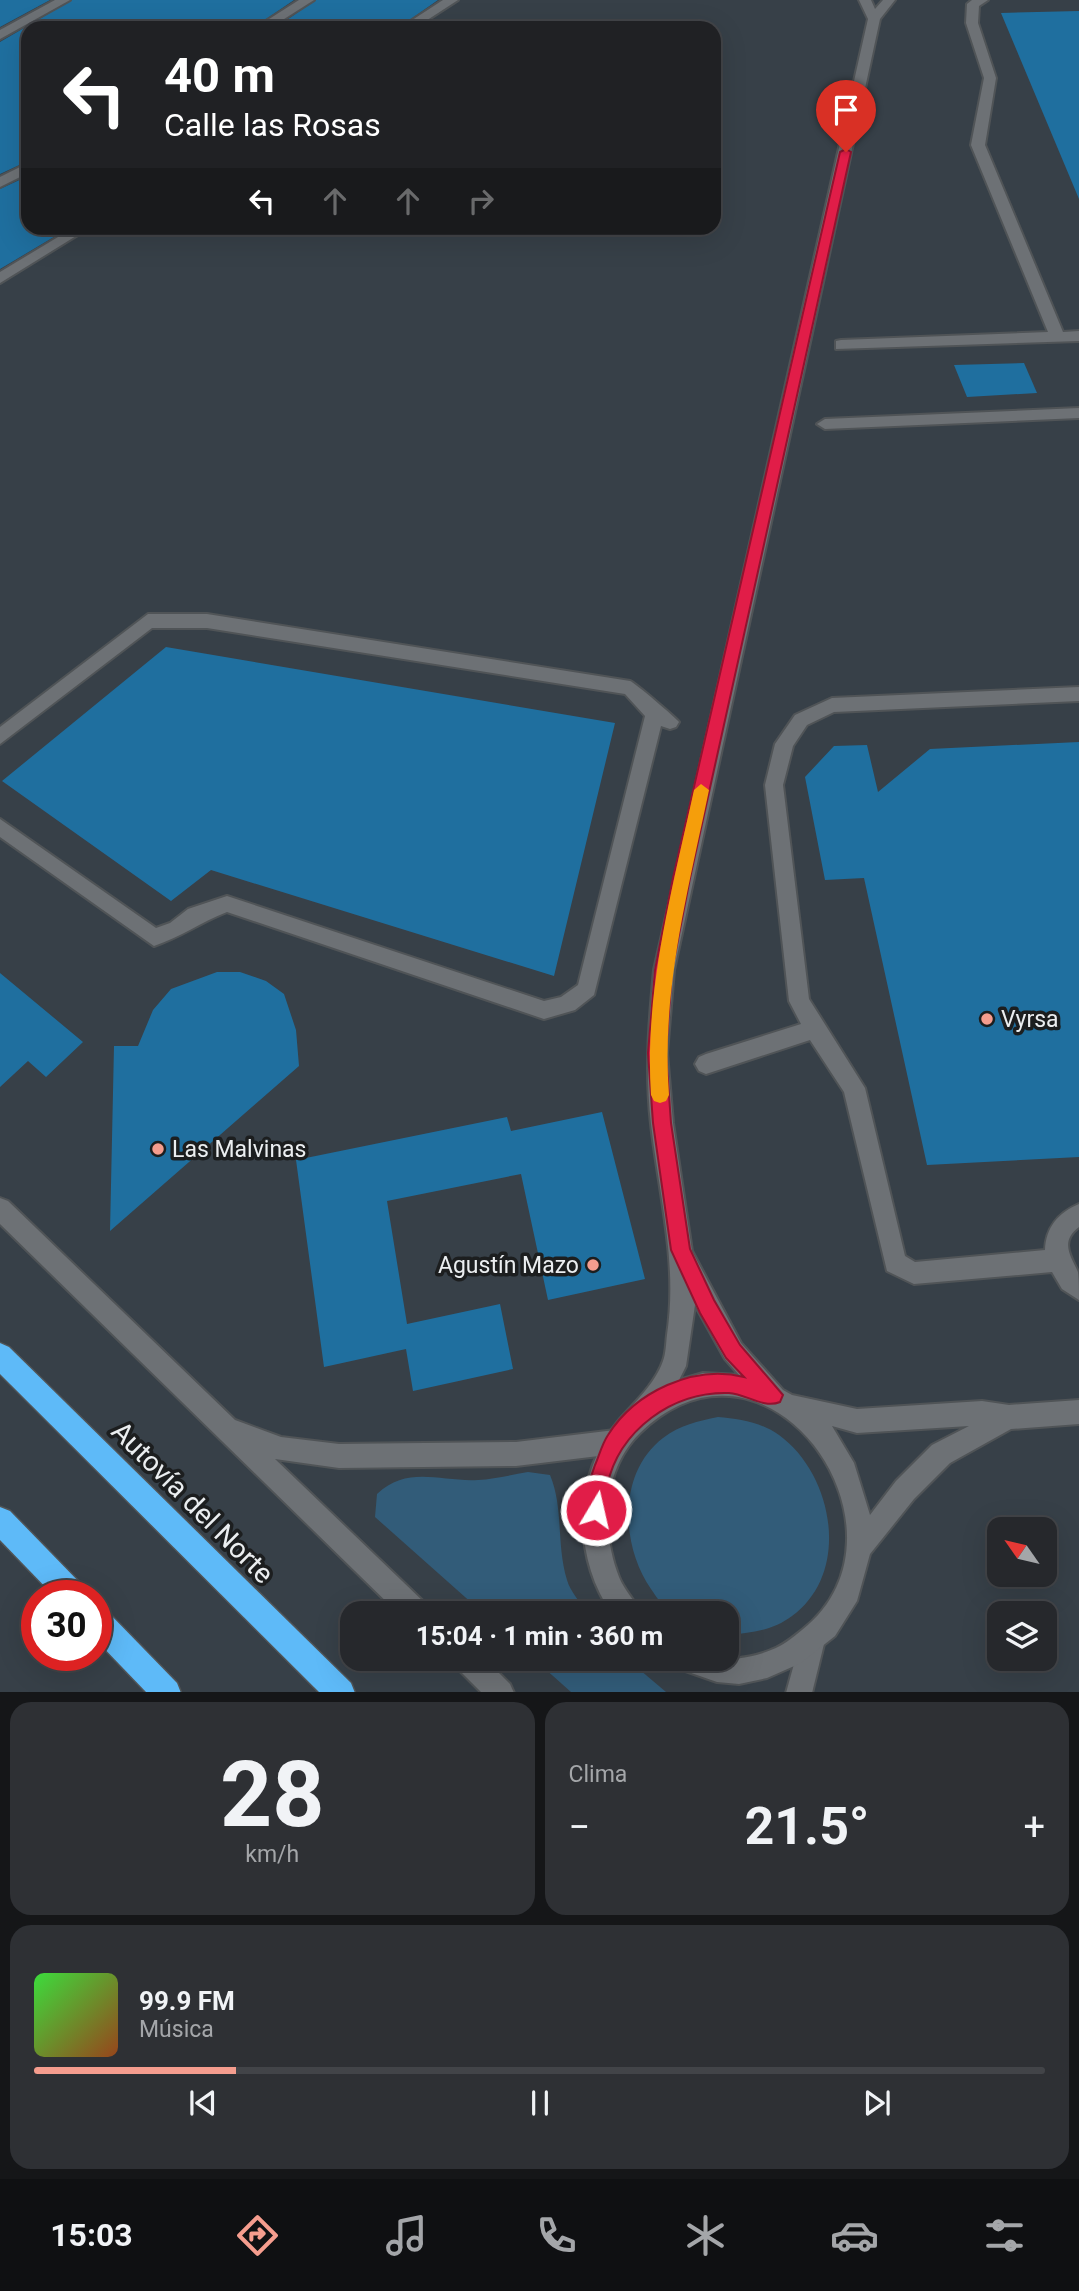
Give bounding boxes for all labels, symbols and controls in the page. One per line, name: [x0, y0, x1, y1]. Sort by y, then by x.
text: 40 m: [164, 47, 275, 104]
icon: left: [49, 49, 140, 140]
pin: [816, 80, 876, 152]
icon: arrive: [827, 91, 865, 129]
text: Calle las Rosas: [164, 106, 381, 144]
icon: left: [243, 182, 281, 220]
icon: ahead: [316, 182, 354, 220]
icon: ahead: [389, 182, 427, 220]
icon: right: [462, 182, 500, 220]
place label: Vyrsa: [1001, 1006, 1059, 1033]
marker: Vyrsa: [979, 1011, 995, 1027]
place label: Las Malvinas: [172, 1136, 306, 1163]
marker: Las Malvinas: [150, 1141, 166, 1157]
place label: Agustín Mazo: [438, 1252, 579, 1279]
marker: Agustín Mazo: [585, 1257, 601, 1273]
street label: Autovía del Norte: [105, 1415, 280, 1590]
position arrow: [559, 1473, 633, 1547]
north arrow: [987, 1517, 1057, 1587]
map controls: [987, 1517, 1057, 1671]
speed limit sign: 30: [21, 1580, 112, 1671]
button: layers: [987, 1601, 1057, 1671]
text: 15:04 · 1 min · 360 m: [416, 1621, 663, 1651]
text: 28: [220, 1742, 324, 1848]
text: Clima: [569, 1761, 627, 1788]
text: 21.5°: [744, 1796, 869, 1857]
text: −: [569, 1805, 590, 1849]
text: +: [1023, 1805, 1045, 1849]
text: km/h: [245, 1841, 299, 1868]
text: 99.9 FM: [139, 1986, 235, 2016]
text: Música: [139, 2016, 214, 2043]
icon: previous: [184, 2084, 222, 2122]
icon: pause: [521, 2084, 559, 2122]
icon: next: [858, 2084, 896, 2122]
icon: directions: [233, 2211, 282, 2260]
icon: music: [382, 2211, 431, 2260]
icon: phone: [532, 2211, 581, 2260]
icon: climate: [681, 2211, 730, 2260]
icon: car: [830, 2211, 879, 2260]
icon: filters: [980, 2211, 1029, 2260]
text: 15:03: [50, 2216, 133, 2254]

